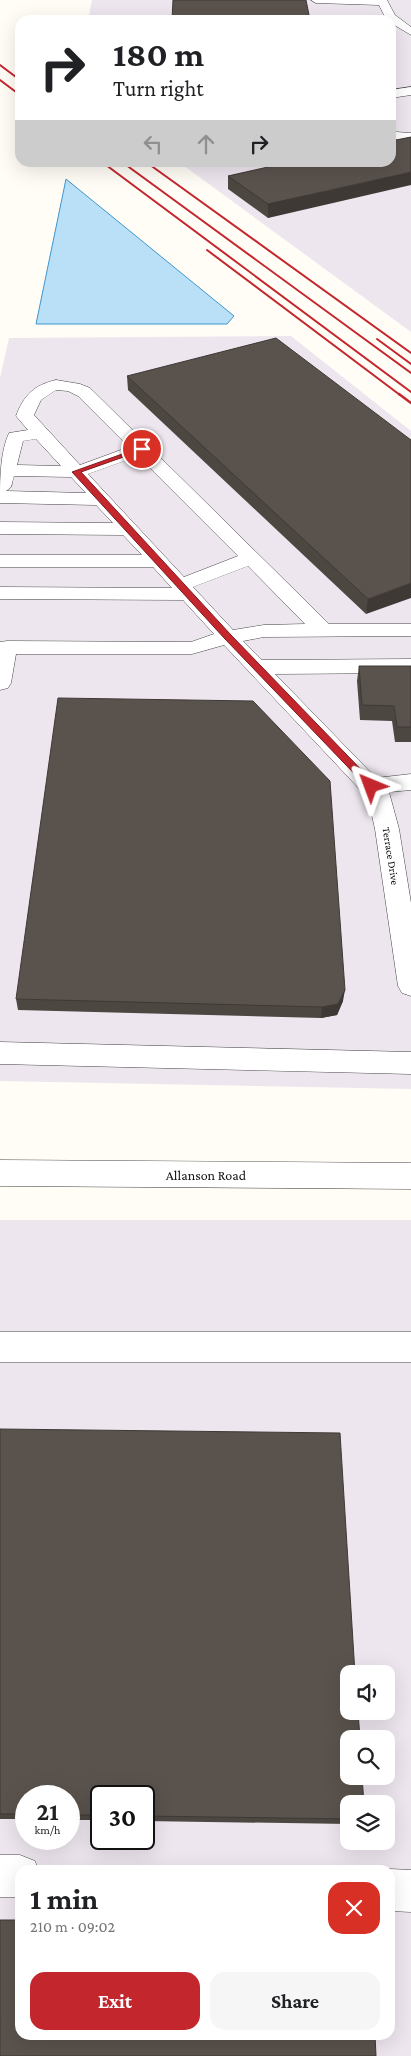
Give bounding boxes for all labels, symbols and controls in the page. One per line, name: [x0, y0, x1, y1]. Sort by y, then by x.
icon: right: [30, 35, 95, 100]
text: 180 m: [113, 35, 204, 74]
text: Turn right: [113, 76, 204, 101]
icon: left: [139, 130, 167, 158]
icon: ahead: [192, 130, 220, 158]
icon: right: [245, 130, 273, 158]
pin: [121, 428, 163, 470]
icon: arrive: [128, 435, 156, 463]
position arrow: [344, 759, 396, 811]
street label: Terrace Drive: [381, 826, 402, 886]
street label: Allanson Road: [166, 1167, 247, 1183]
map controls: [340, 1665, 395, 1850]
button: sound: [340, 1665, 395, 1720]
button: search: [340, 1730, 395, 1785]
speed limit sign: 30: [90, 1785, 155, 1850]
button: layers: [340, 1795, 395, 1850]
text: 21: [36, 1798, 59, 1825]
text: km/h: [35, 1823, 60, 1837]
text: 1 min: [30, 1882, 98, 1915]
button: close: [328, 1882, 380, 1934]
text: 210 m · 09:02: [30, 1918, 115, 1935]
button: Exit: [30, 1972, 200, 2030]
button: Share: [210, 1972, 380, 2030]

